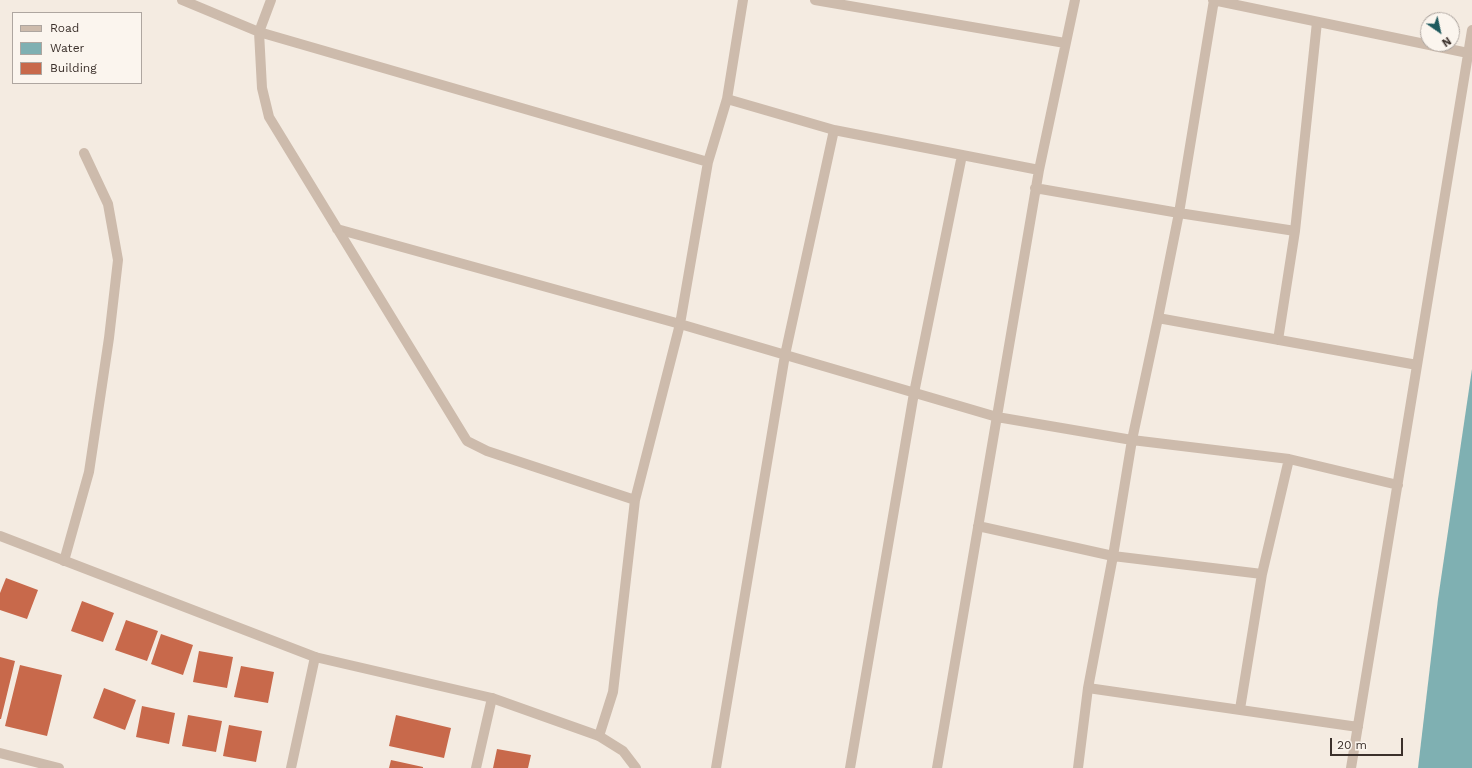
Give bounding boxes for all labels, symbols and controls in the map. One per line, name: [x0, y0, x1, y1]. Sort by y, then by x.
legend: [12, 12, 142, 84]
north arrow: [1420, 12, 1460, 52]
text: Road: [50, 21, 79, 35]
text: N: [1439, 34, 1453, 49]
text: Water: [50, 41, 84, 55]
text: Building: [50, 61, 97, 75]
scale bar: [1332, 730, 1405, 756]
text: 20 m: [1337, 738, 1367, 752]

